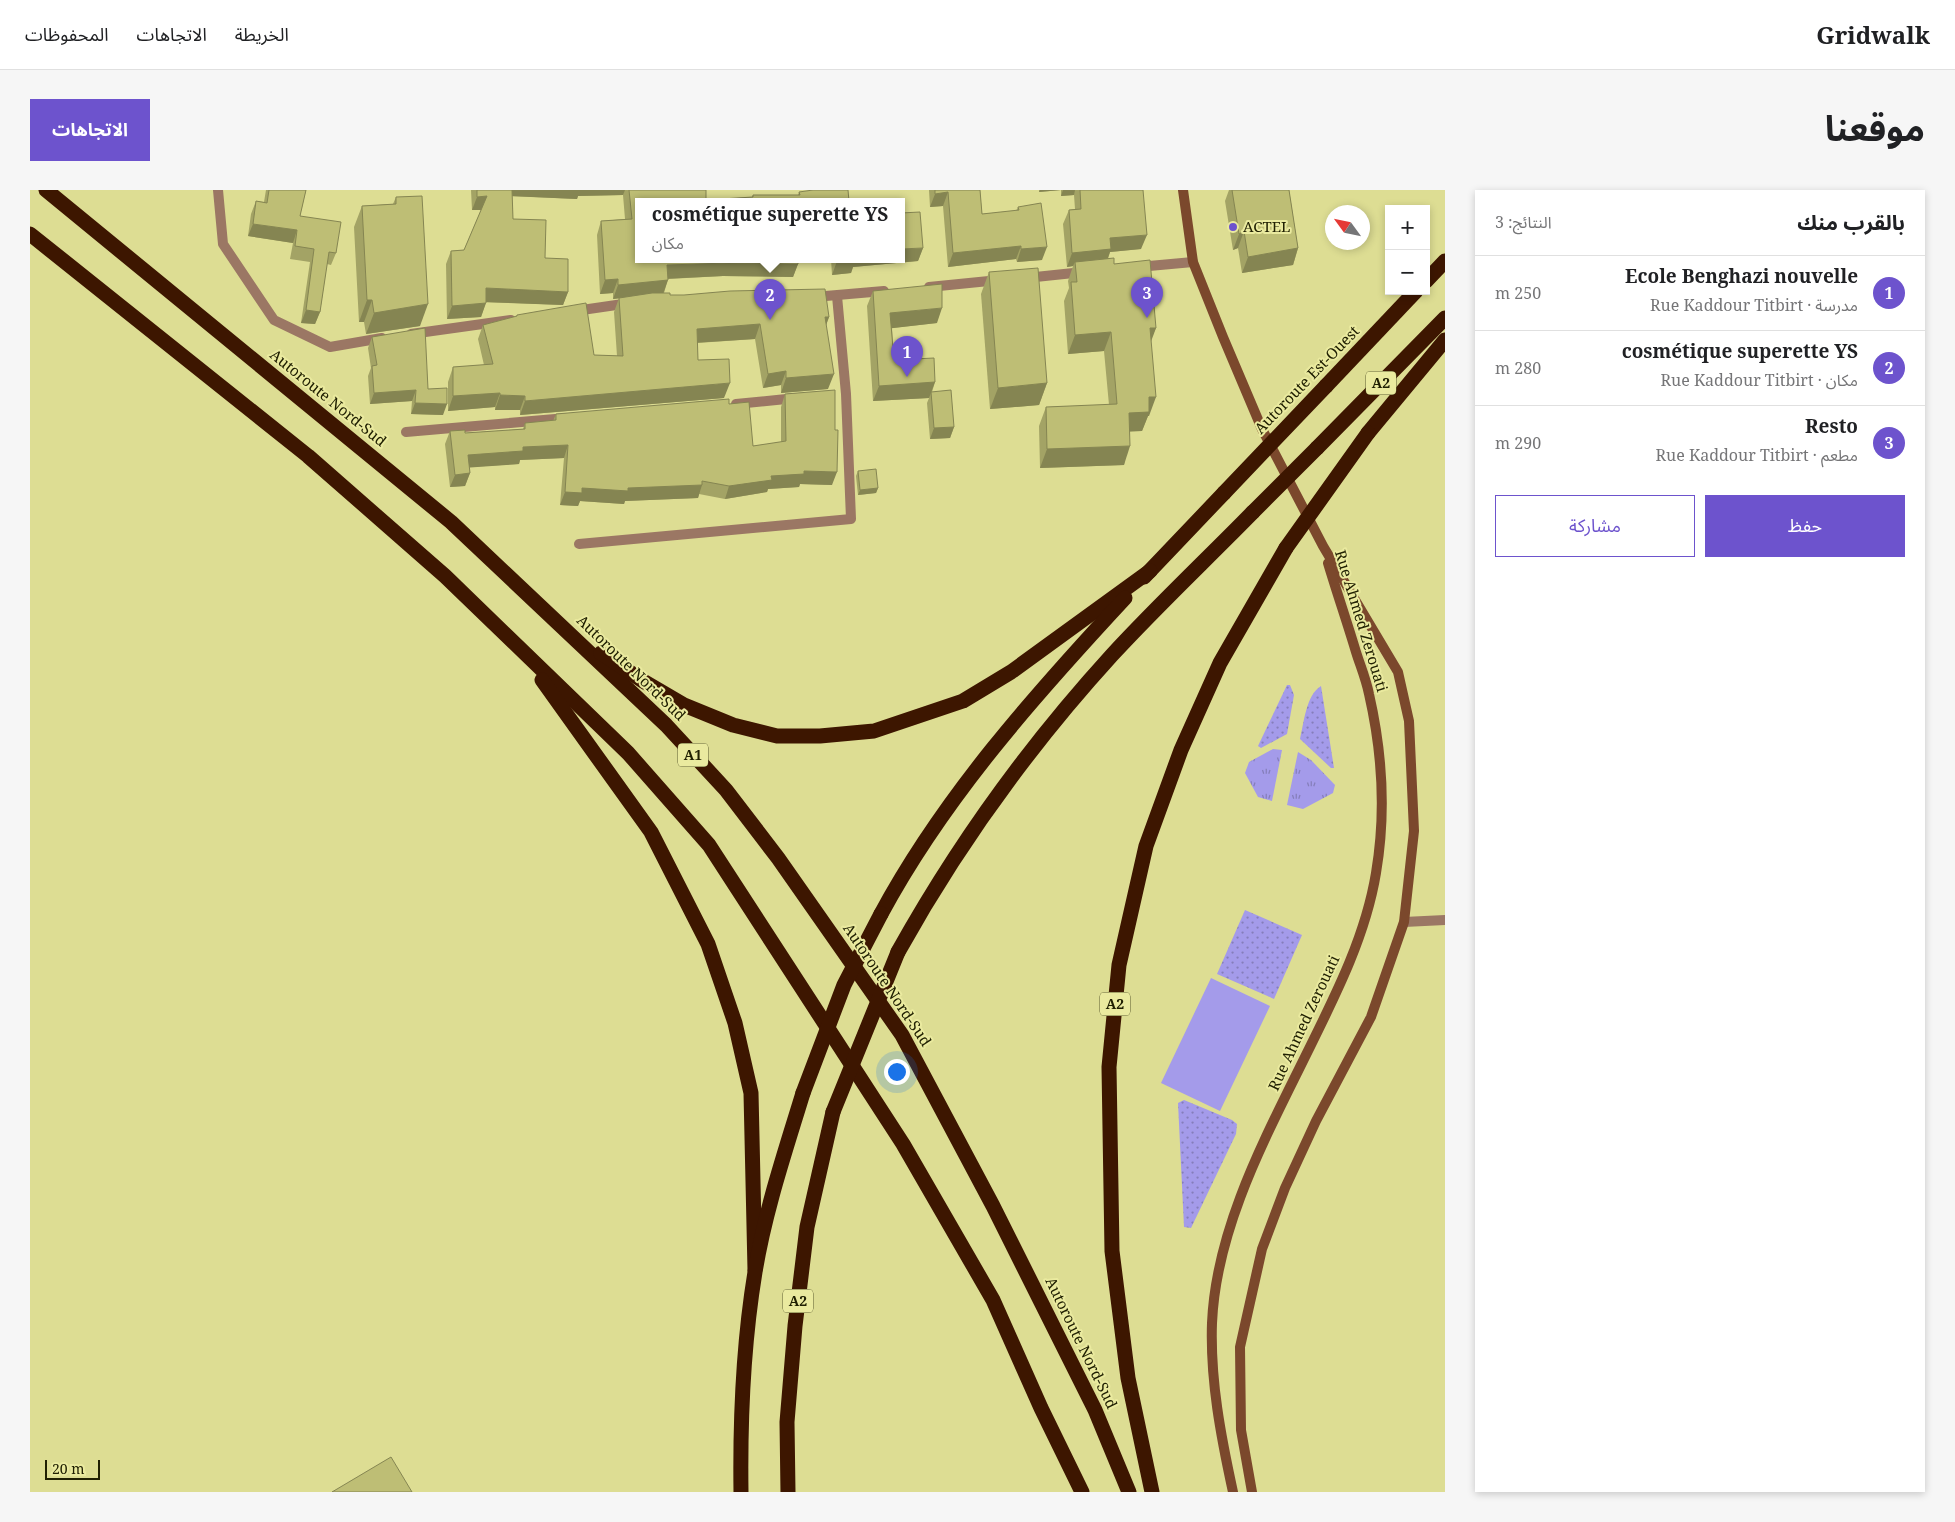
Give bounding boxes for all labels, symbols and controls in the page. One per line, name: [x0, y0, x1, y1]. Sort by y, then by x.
text: Gridwalk: [1816, 18, 1930, 51]
text: المحفوظات: [25, 22, 109, 46]
text: الاتجاهات: [137, 22, 207, 46]
text: الخريطة: [235, 22, 289, 46]
button: الاتجاهات: [30, 99, 150, 161]
text: موقعنا: [1825, 104, 1925, 151]
popup: [635, 198, 905, 263]
text: cosmétique superette YS: [652, 201, 888, 227]
north arrow: [1325, 205, 1370, 250]
map controls: [1385, 205, 1430, 295]
button: +: [1385, 205, 1430, 250]
text: بالقرب منك: [1797, 208, 1905, 236]
text: النتائج: 3: [1495, 211, 1551, 233]
place label: ACTEL: [1243, 216, 1290, 236]
marker: ACTEL: [1227, 221, 1239, 233]
text: مكان: [652, 232, 684, 254]
button: −: [1385, 250, 1430, 295]
text: Ecole Benghazi nouvelle: [1625, 263, 1858, 289]
pin: 3: [1131, 277, 1163, 318]
pin: 2: [754, 279, 786, 320]
text: 250 m: [1495, 282, 1541, 304]
text: 1: [1884, 282, 1894, 304]
text: مدرسة · Rue Kaddour Titbirt: [1650, 294, 1858, 316]
street label: Autoroute Est-Ouest: [1249, 321, 1363, 438]
pin: 1: [891, 336, 923, 377]
text: cosmétique superette YS: [1622, 338, 1858, 364]
street label: Autoroute Nord-Sud: [266, 344, 391, 450]
text: 280 m: [1495, 357, 1541, 379]
text: 2: [1884, 357, 1894, 379]
text: مكان · Rue Kaddour Titbirt: [1661, 369, 1858, 391]
road number: A2: [1366, 372, 1396, 394]
text: Resto: [1805, 413, 1858, 439]
text: 290 m: [1495, 432, 1541, 454]
text: 3: [1884, 432, 1894, 454]
text: مطعم · Rue Kaddour Titbirt: [1656, 444, 1858, 466]
button: مشاركة: [1495, 495, 1695, 557]
button: حفظ: [1705, 495, 1905, 557]
street label: Rue Ahmed Zerouati: [1331, 547, 1393, 694]
street label: Autoroute Nord-Sud: [573, 610, 690, 725]
road number: A1: [678, 744, 708, 766]
street label: Autoroute Nord-Sud: [839, 919, 936, 1050]
street label: Rue Ahmed Zerouati: [1263, 951, 1343, 1094]
road number: A2: [1100, 992, 1130, 1016]
your location: [884, 1059, 910, 1085]
street label: Autoroute Nord-Sud: [1041, 1273, 1122, 1412]
road number: A2: [783, 1290, 813, 1312]
scale bar: [45, 1457, 100, 1480]
text: 20 m: [52, 1459, 85, 1478]

